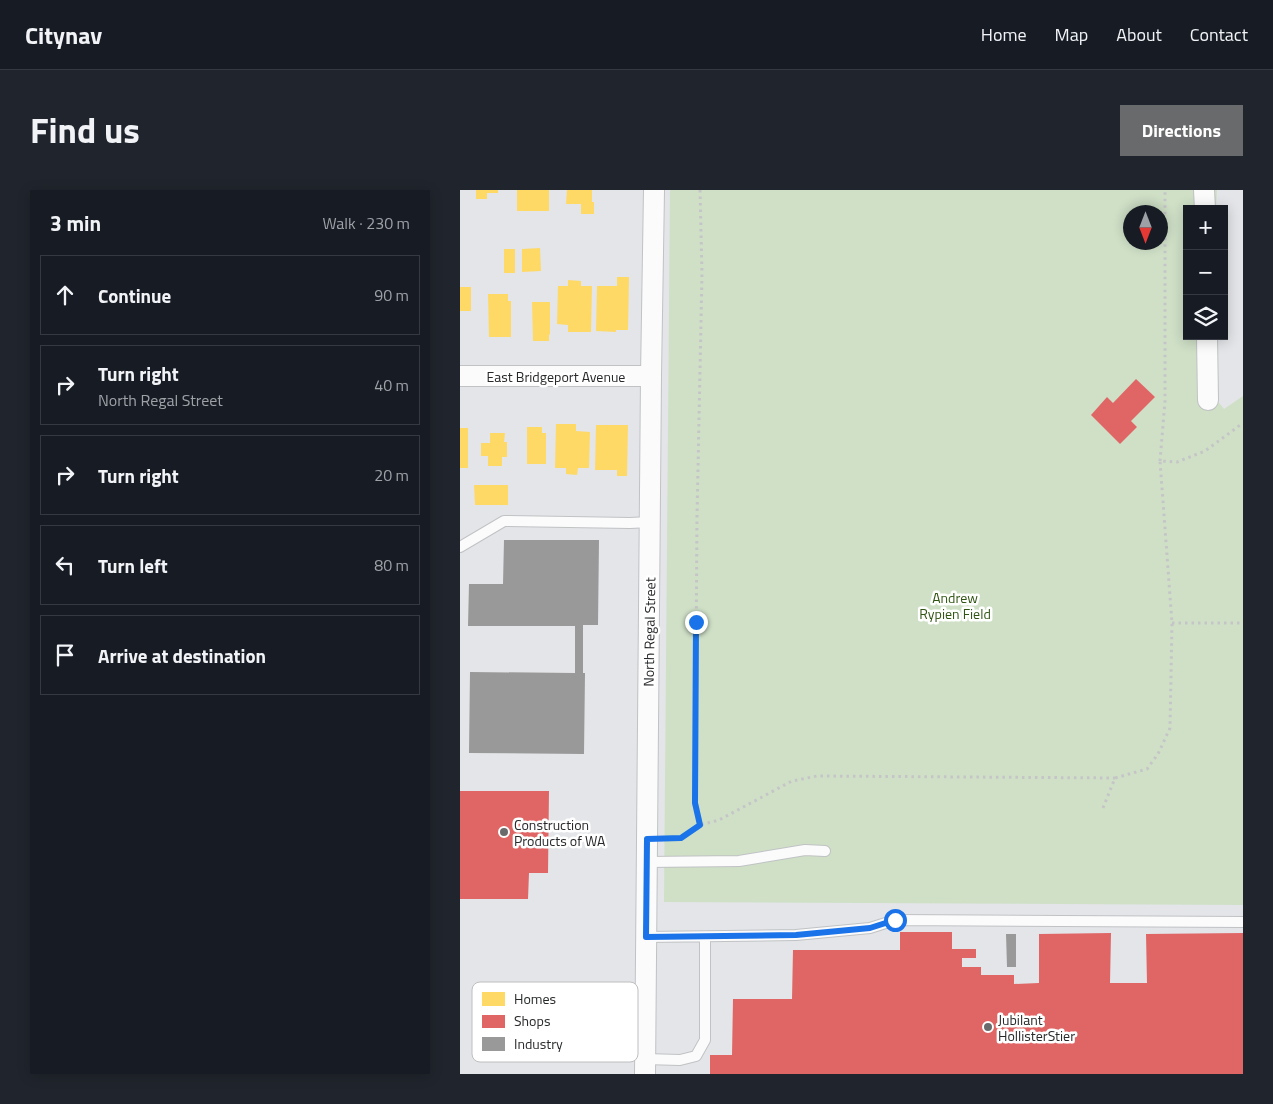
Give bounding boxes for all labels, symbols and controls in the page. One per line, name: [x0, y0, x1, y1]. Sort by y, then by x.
text: Citynav: [25, 17, 102, 53]
text: Home: [981, 21, 1027, 48]
text: Map: [1055, 21, 1088, 48]
text: About: [1116, 21, 1162, 48]
text: Contact: [1190, 21, 1248, 48]
text: Find us: [30, 103, 140, 157]
button: Directions: [1120, 105, 1243, 156]
north arrow: [1123, 205, 1168, 250]
map controls: [1183, 205, 1228, 340]
button: +: [1183, 205, 1228, 250]
text: 3 min: [50, 207, 101, 239]
text: Walk · 230 m: [322, 211, 410, 235]
button: −: [1183, 250, 1228, 295]
icon: ahead: [51, 281, 79, 309]
text: Continue: [98, 281, 171, 310]
text: 90 m: [374, 283, 409, 307]
button: layers: [1183, 295, 1228, 340]
text: Turn right: [98, 359, 179, 388]
street label: East Bridgeport Avenue: [487, 366, 625, 387]
icon: right: [51, 371, 79, 399]
text: 40 m: [374, 373, 409, 397]
text: North Regal Street: [98, 388, 223, 412]
icon: right: [51, 461, 79, 489]
text: Turn right: [98, 461, 179, 490]
text: 20 m: [374, 463, 409, 487]
icon: left: [51, 551, 79, 579]
text: Turn left: [98, 551, 168, 580]
text: 80 m: [374, 553, 409, 577]
street label: North Regal Street: [638, 577, 660, 687]
park label: Andrew Rypien Field: [919, 587, 991, 624]
route end: [685, 611, 708, 634]
icon: arrive: [51, 641, 79, 669]
text: Arrive at destination: [98, 641, 266, 670]
place label: Construction Products of WA: [514, 814, 606, 851]
marker: Construction Products of WA: [498, 826, 510, 838]
route start: [884, 909, 907, 932]
legend: [472, 982, 638, 1062]
text: Homes: [514, 988, 556, 1009]
place label: Jubilant HollisterStier: [998, 1009, 1075, 1046]
text: Shops: [514, 1010, 550, 1031]
marker: Jubilant HollisterStier: [982, 1021, 994, 1033]
text: Industry: [514, 1033, 563, 1054]

